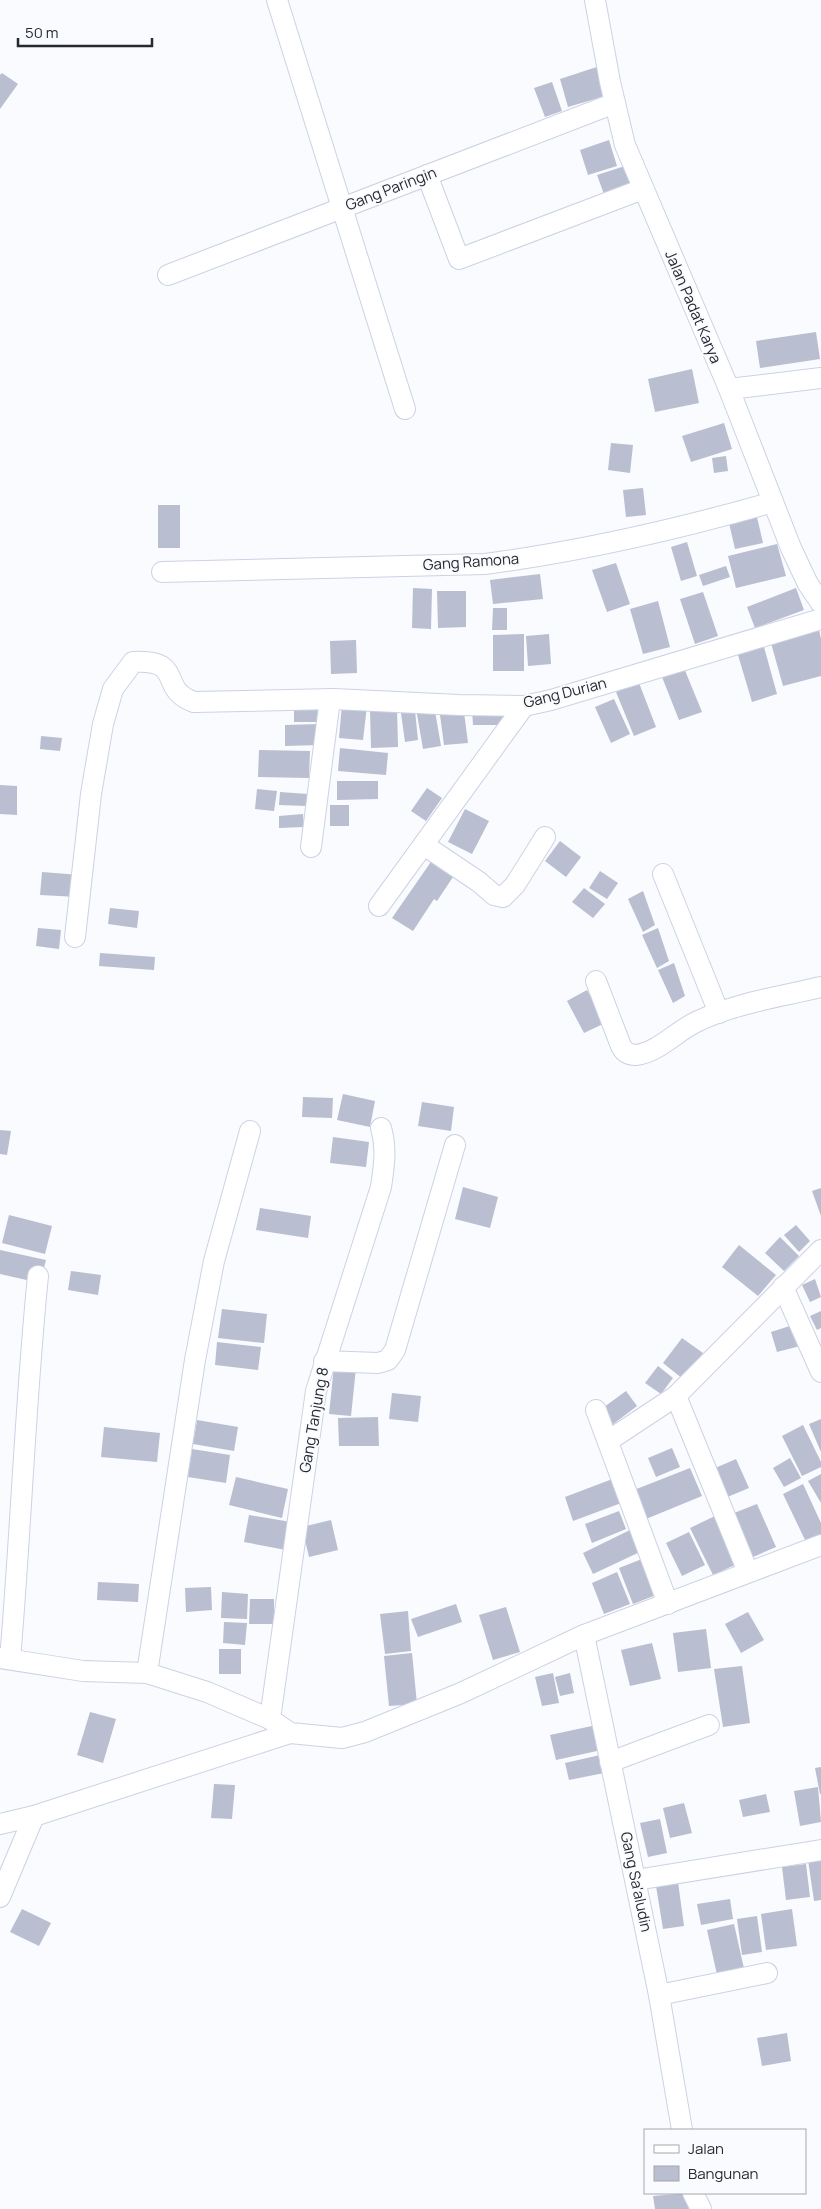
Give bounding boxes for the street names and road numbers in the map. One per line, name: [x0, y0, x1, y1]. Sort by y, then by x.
street label: Gang Paringin: [342, 162, 439, 216]
street label: Jalan Padat Karya: [660, 247, 727, 367]
street label: Gang Ramona: [422, 548, 520, 575]
street label: Gang Durian: [521, 672, 609, 713]
street label: Gang Tanjung 8: [294, 1365, 333, 1474]
street label: Gang Sa'aludin: [616, 1830, 657, 1934]

